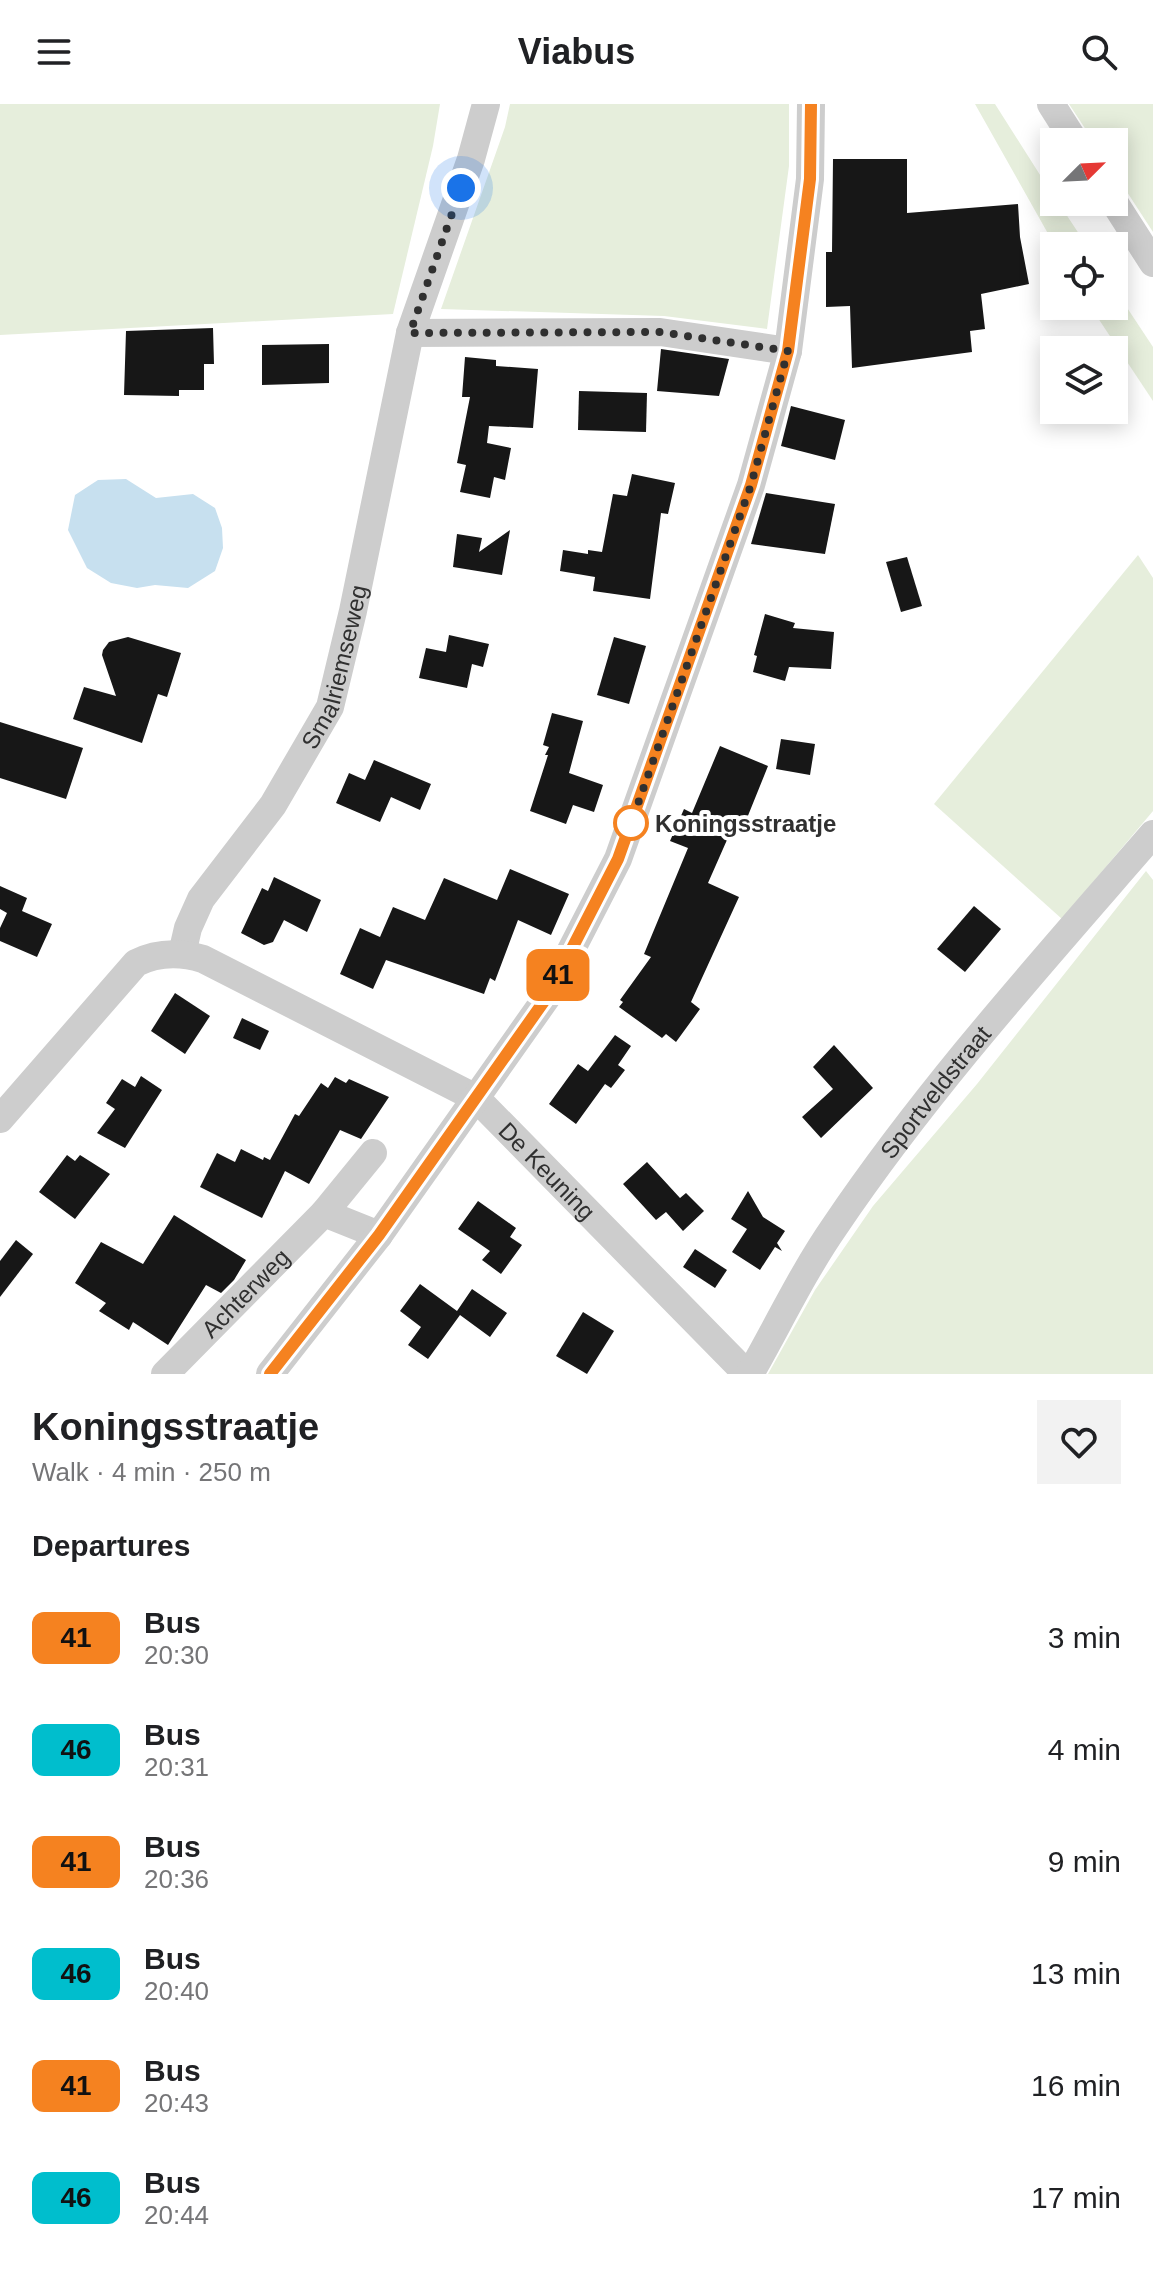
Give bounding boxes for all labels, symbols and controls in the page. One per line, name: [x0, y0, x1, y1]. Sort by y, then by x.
icon: menu: [32, 30, 76, 74]
icon: search: [1077, 30, 1121, 74]
text: Viabus: [518, 31, 635, 72]
north arrow: [1040, 128, 1128, 216]
map controls: [1040, 128, 1128, 424]
your location: [441, 168, 481, 208]
button: locate: [1040, 232, 1128, 320]
button: layers: [1040, 336, 1128, 424]
street label: Smalriemseweg: [295, 582, 372, 753]
marker: Koningsstraatje: [614, 806, 648, 840]
place label: Koningsstraatje: [655, 810, 836, 837]
line badge: 41: [522, 949, 594, 1001]
text: 41: [542, 959, 574, 990]
street label: Sportveldstraat: [874, 1020, 996, 1164]
street label: De Keuning: [494, 1116, 601, 1225]
street label: Achterweg: [196, 1243, 295, 1343]
button: heart: [1037, 1400, 1121, 1484]
text: Koningsstraatje: [32, 1406, 319, 1448]
text: Walk · 4 min · 250 m: [32, 1457, 271, 1487]
text: Departures: [32, 1529, 190, 1562]
text: Bus: [144, 1606, 201, 1639]
text: 3 min: [1048, 1621, 1121, 1654]
text: 41: [60, 1622, 92, 1653]
text: 20:30: [144, 1640, 209, 1670]
text: Bus: [144, 1718, 201, 1751]
text: 4 min: [1048, 1733, 1121, 1766]
text: 46: [60, 1734, 92, 1765]
text: 20:31: [144, 1752, 209, 1782]
text: Bus: [144, 1830, 201, 1863]
text: 9 min: [1048, 1845, 1121, 1878]
text: 41: [60, 1846, 92, 1877]
text: 20:36: [144, 1864, 209, 1894]
text: Bus: [144, 1942, 201, 1975]
text: 13 min: [1031, 1957, 1121, 1990]
text: 46: [60, 1958, 92, 1989]
text: 20:40: [144, 1976, 209, 2006]
text: Bus: [144, 2054, 201, 2087]
text: 16 min: [1031, 2069, 1121, 2102]
text: 41: [60, 2070, 92, 2101]
text: 20:43: [144, 2088, 209, 2118]
text: Bus: [144, 2166, 201, 2199]
text: 17 min: [1031, 2181, 1121, 2214]
text: 46: [60, 2182, 92, 2213]
text: 20:44: [144, 2200, 209, 2230]

